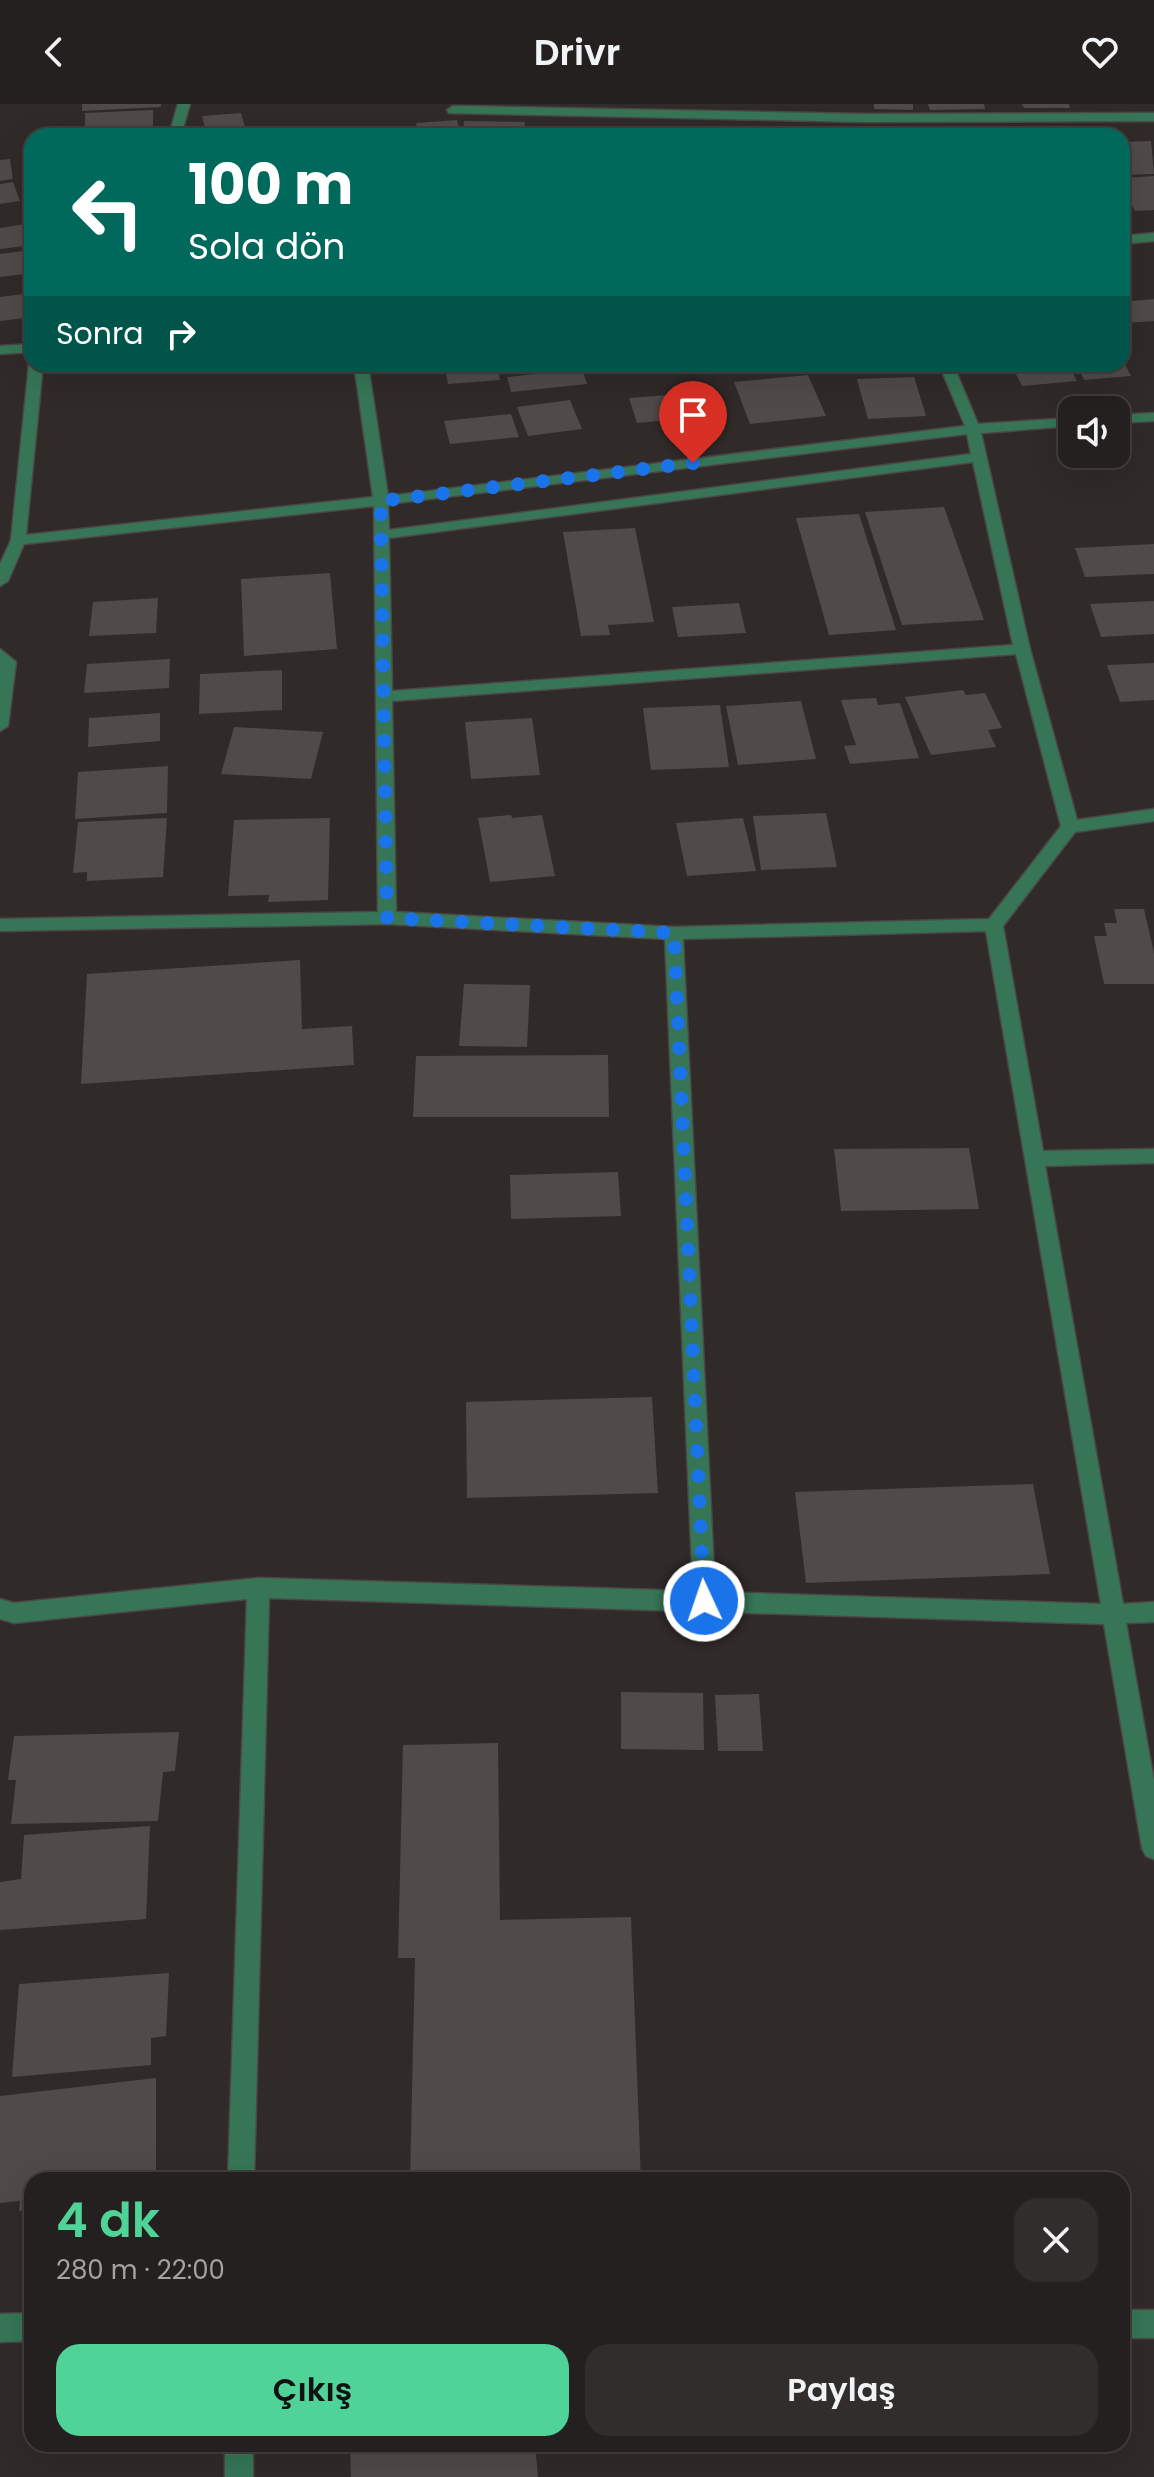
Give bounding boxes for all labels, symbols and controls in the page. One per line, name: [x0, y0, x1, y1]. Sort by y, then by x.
text: Drivr: [534, 27, 620, 78]
icon: back: [32, 30, 76, 74]
icon: heart: [1078, 30, 1122, 74]
text: 100 m: [188, 145, 353, 224]
icon: left: [56, 160, 160, 264]
text: Sola dön: [188, 221, 345, 272]
text: Sonra: [56, 312, 143, 355]
icon: right: [159, 312, 203, 356]
pin: [659, 381, 727, 463]
icon: arrive: [671, 393, 715, 437]
map controls: [1058, 396, 1130, 468]
button: sound: [1058, 396, 1130, 468]
position arrow: [662, 1559, 746, 1643]
text: 4 dk: [56, 2187, 160, 2254]
button: close: [1014, 2198, 1098, 2282]
text: 280 m · 22:00: [56, 2252, 225, 2288]
button: Çıkış: [56, 2344, 569, 2436]
button: Paylaş: [585, 2344, 1098, 2436]

